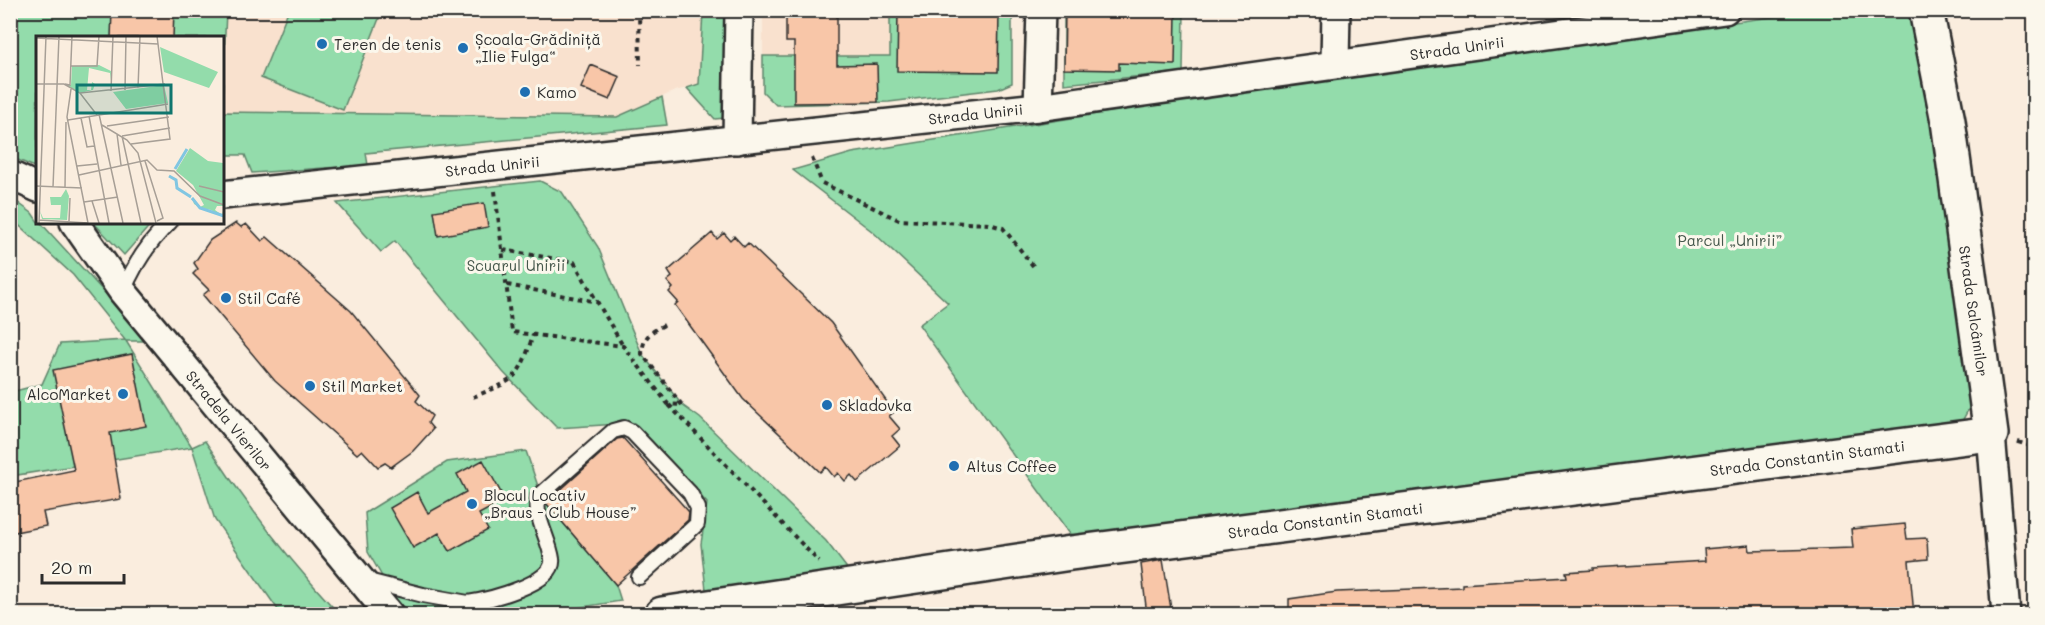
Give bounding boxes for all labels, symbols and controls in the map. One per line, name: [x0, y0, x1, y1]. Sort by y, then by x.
place label: Școala-Grădiniță „Ilie Fulga“: [475, 29, 601, 66]
street label: Strada Unirii: [1409, 31, 1506, 64]
place label: Teren de tenis: [334, 34, 441, 54]
inset map: [36, 36, 224, 224]
marker: Teren de tenis: [315, 37, 329, 51]
marker: Școala-Grădiniță „Ilie Fulga“: [456, 41, 470, 55]
place label: Kamo: [537, 82, 576, 102]
marker: Kamo: [518, 85, 532, 99]
street label: Strada Unirii: [927, 99, 1024, 129]
street label: Strada Unirii: [444, 151, 541, 181]
park label: Parcul „Unirii”: [1678, 230, 1782, 250]
street label: Strada Salcâmilor: [1955, 244, 1993, 378]
park label: Scuarul Unirii: [467, 255, 565, 275]
place label: Stil Café: [238, 288, 301, 308]
marker: Stil Café: [219, 291, 233, 305]
street label: Stradela Vierilor: [182, 366, 276, 475]
place label: Stil Market: [322, 376, 403, 396]
marker: Stil Market: [303, 379, 317, 393]
place label: AlcoMarket: [26, 384, 111, 404]
marker: AlcoMarket: [116, 387, 130, 401]
place label: Skladovka: [839, 395, 912, 415]
marker: Skladovka: [820, 398, 834, 412]
street label: Strada Constantin Stamati: [1709, 435, 1906, 480]
place label: Altus Coffee: [966, 456, 1057, 476]
marker: Altus Coffee: [947, 459, 961, 473]
place label: Blocul Locativ „Braus - Club House”: [484, 485, 637, 522]
marker: Blocul Locativ „Braus - Club House”: [465, 497, 479, 511]
street label: Strada Constantin Stamati: [1227, 498, 1424, 543]
scale bar: [42, 547, 124, 585]
text: 20 m: [51, 555, 92, 579]

